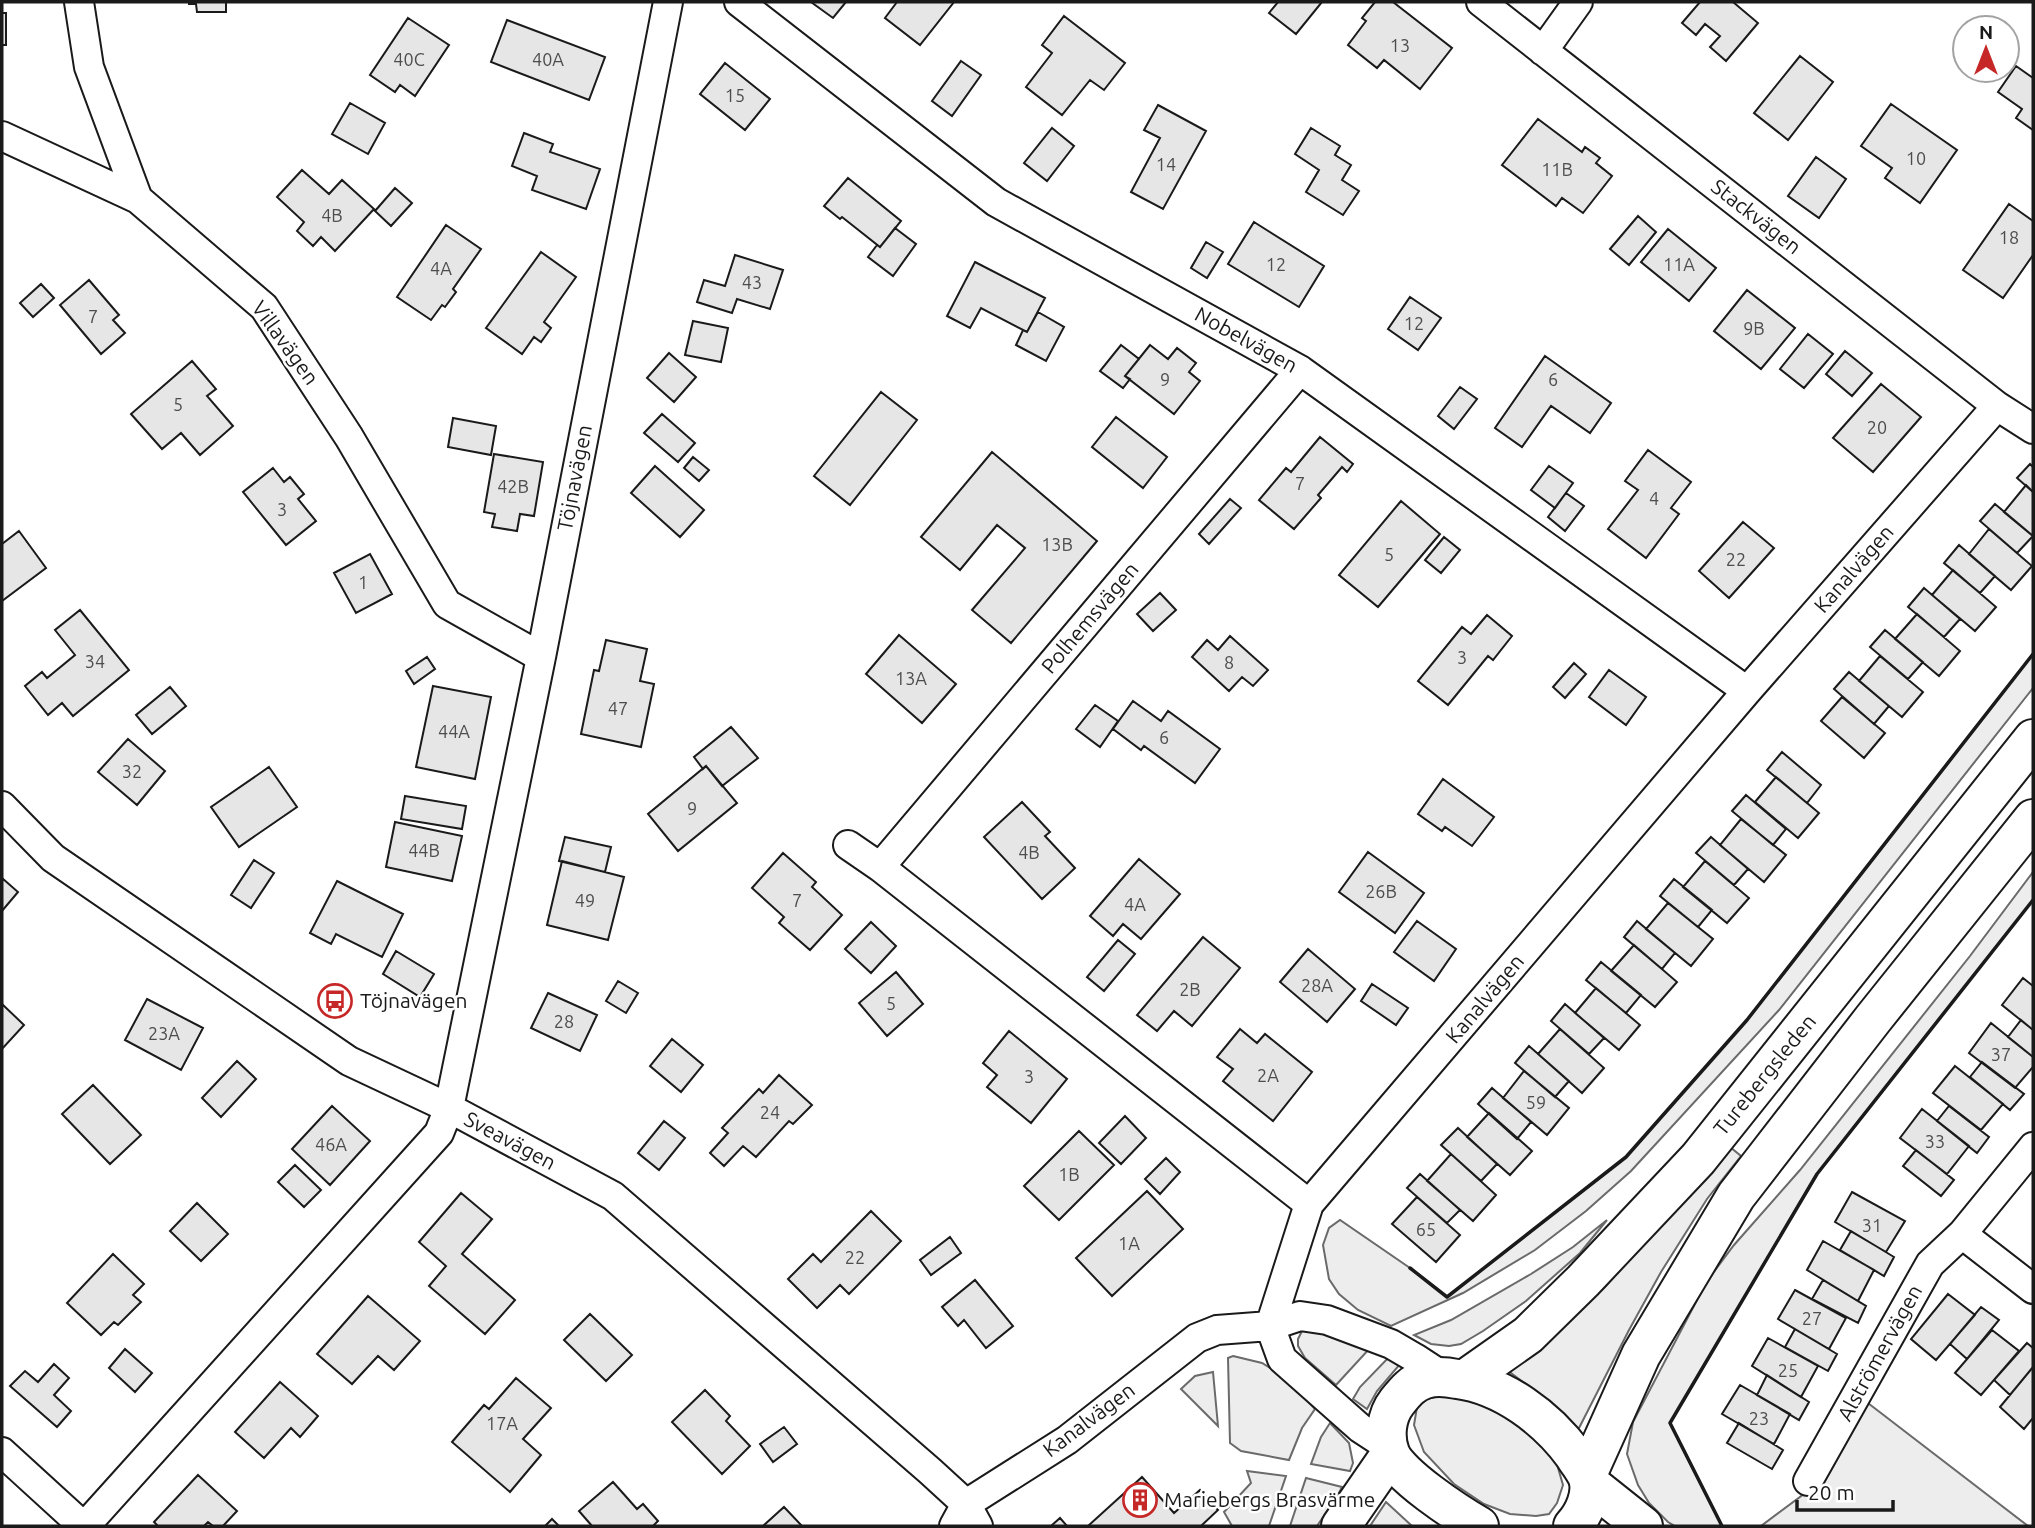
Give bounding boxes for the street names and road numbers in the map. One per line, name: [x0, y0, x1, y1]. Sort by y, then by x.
street label: Stackvägen: [1707, 174, 1806, 259]
street label: Villavägen: [247, 296, 324, 389]
street label: Nobelvägen: [1191, 301, 1302, 377]
street label: Töjnavägen: [552, 423, 596, 533]
street label: Kanalvägen: [1809, 520, 1898, 617]
street label: Polhemsvägen: [1036, 557, 1143, 678]
street label: Kanalvägen: [1440, 949, 1528, 1048]
street label: Turebergsleden: [1708, 1009, 1820, 1140]
street label: Sveavägen: [461, 1106, 560, 1174]
street label: Alströmervägen: [1832, 1280, 1926, 1425]
street label: Kanalvägen: [1038, 1377, 1139, 1461]

